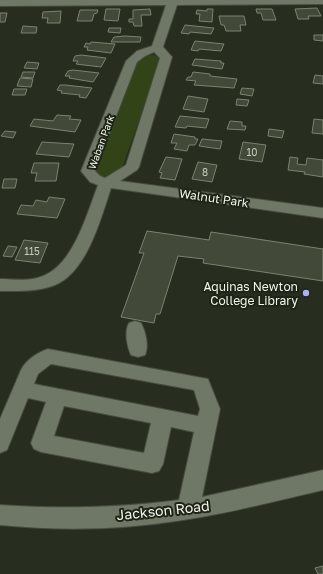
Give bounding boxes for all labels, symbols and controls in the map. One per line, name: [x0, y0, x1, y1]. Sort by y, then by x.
street label: Waban Park: [86, 113, 116, 171]
house number: 10: [246, 146, 258, 158]
house number: 8: [202, 166, 208, 178]
street label: Walnut Park: [178, 186, 250, 210]
house number: 115: [24, 245, 40, 257]
place label: Aquinas Newton College Library: [203, 279, 298, 308]
marker: Aquinas Newton College Library: [301, 288, 311, 298]
street label: Jackson Road: [116, 497, 210, 523]

